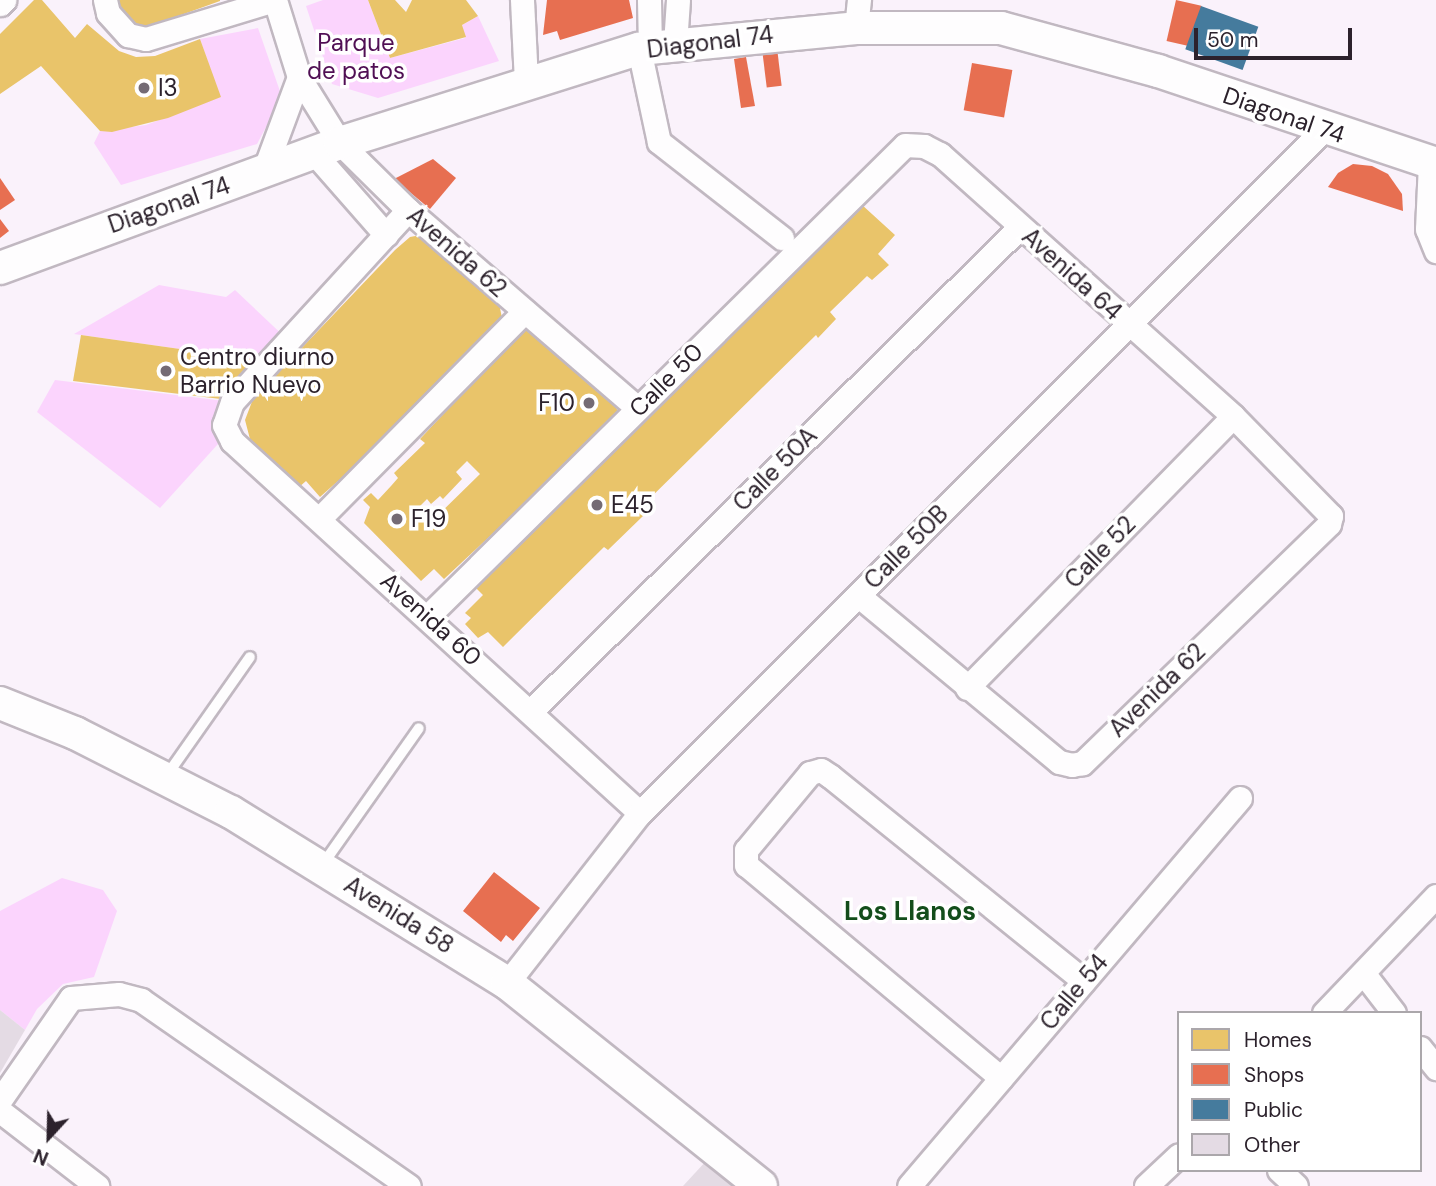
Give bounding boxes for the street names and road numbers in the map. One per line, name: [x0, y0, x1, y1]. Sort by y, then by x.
street label: Diagonal 74: [645, 20, 775, 64]
street label: Diagonal 74: [1219, 81, 1349, 149]
street label: Diagonal 74: [104, 171, 234, 239]
street label: Avenida 62: [401, 201, 513, 303]
street label: Avenida 64: [1016, 222, 1128, 326]
street label: Calle 50: [623, 337, 709, 423]
street label: Calle 50A: [727, 421, 823, 517]
street label: Calle 50B: [858, 499, 954, 595]
street label: Calle 52: [1059, 510, 1141, 594]
street label: Avenida 60: [375, 566, 487, 672]
street label: Avenida 62: [1103, 637, 1211, 743]
street label: Avenida 58: [339, 870, 459, 960]
street label: Calle 54: [1034, 948, 1114, 1036]

